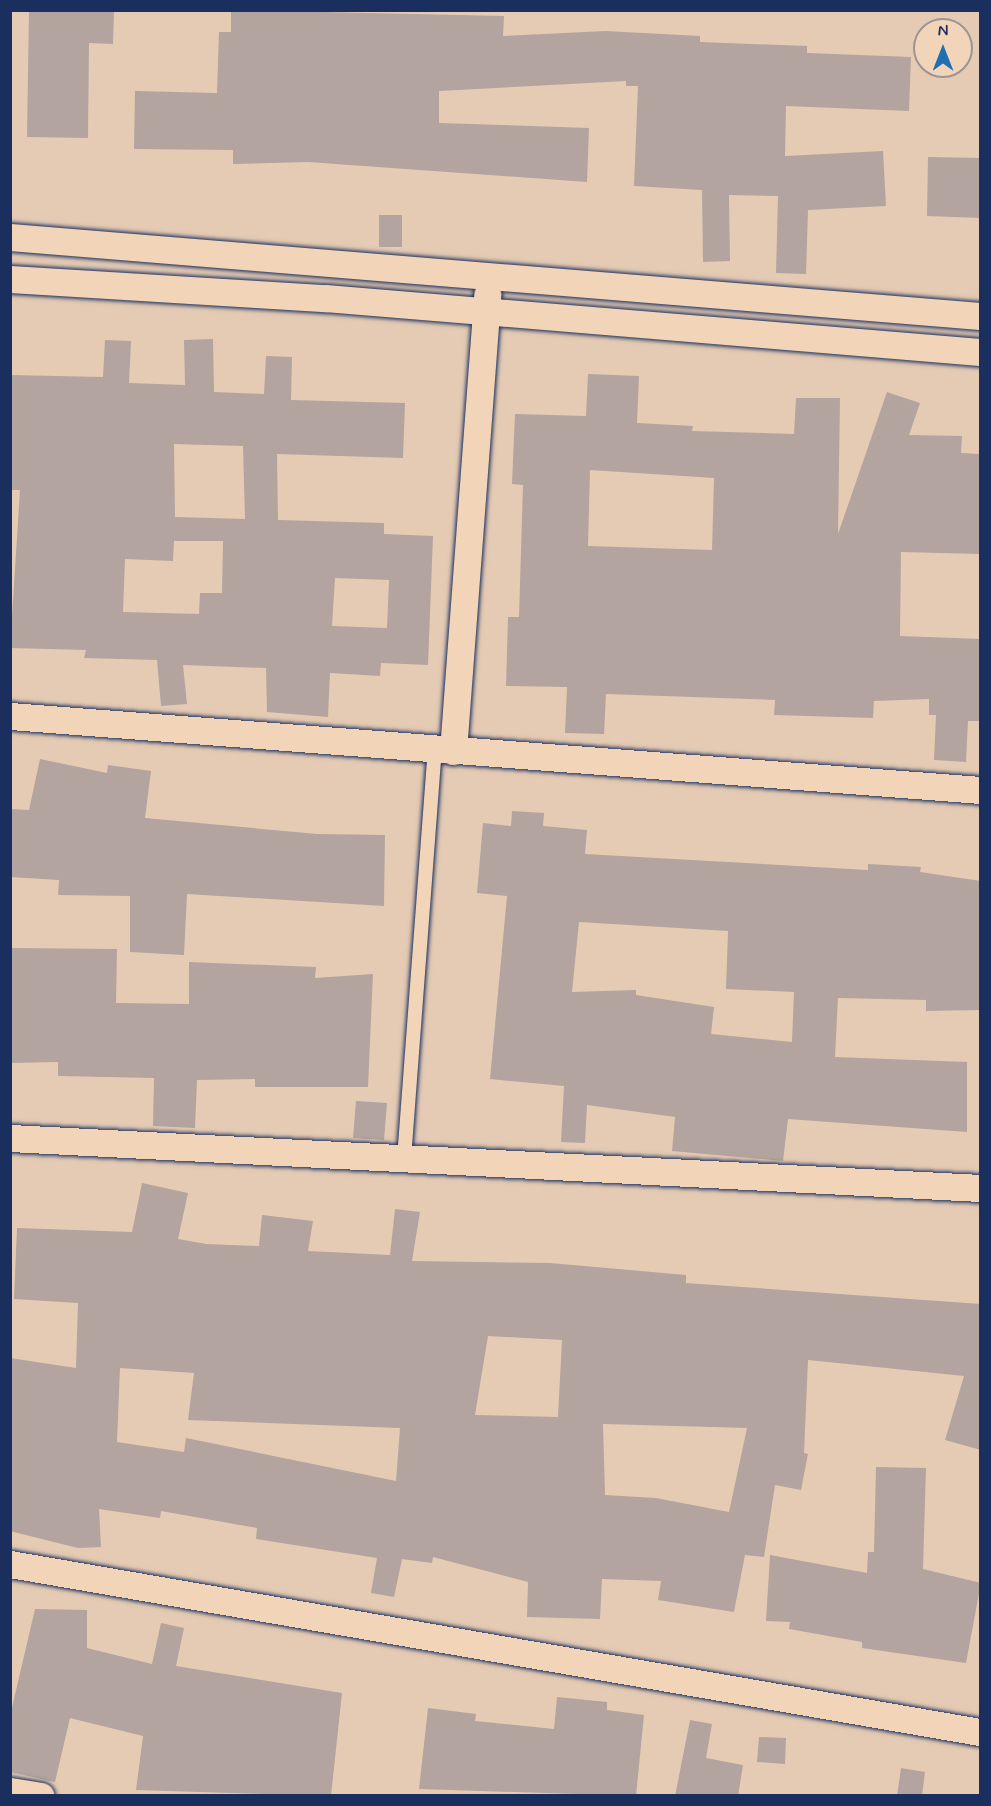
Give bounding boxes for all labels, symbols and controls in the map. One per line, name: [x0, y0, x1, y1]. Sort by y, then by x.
north arrow: [913, 18, 973, 78]
text: N: [938, 21, 948, 42]

